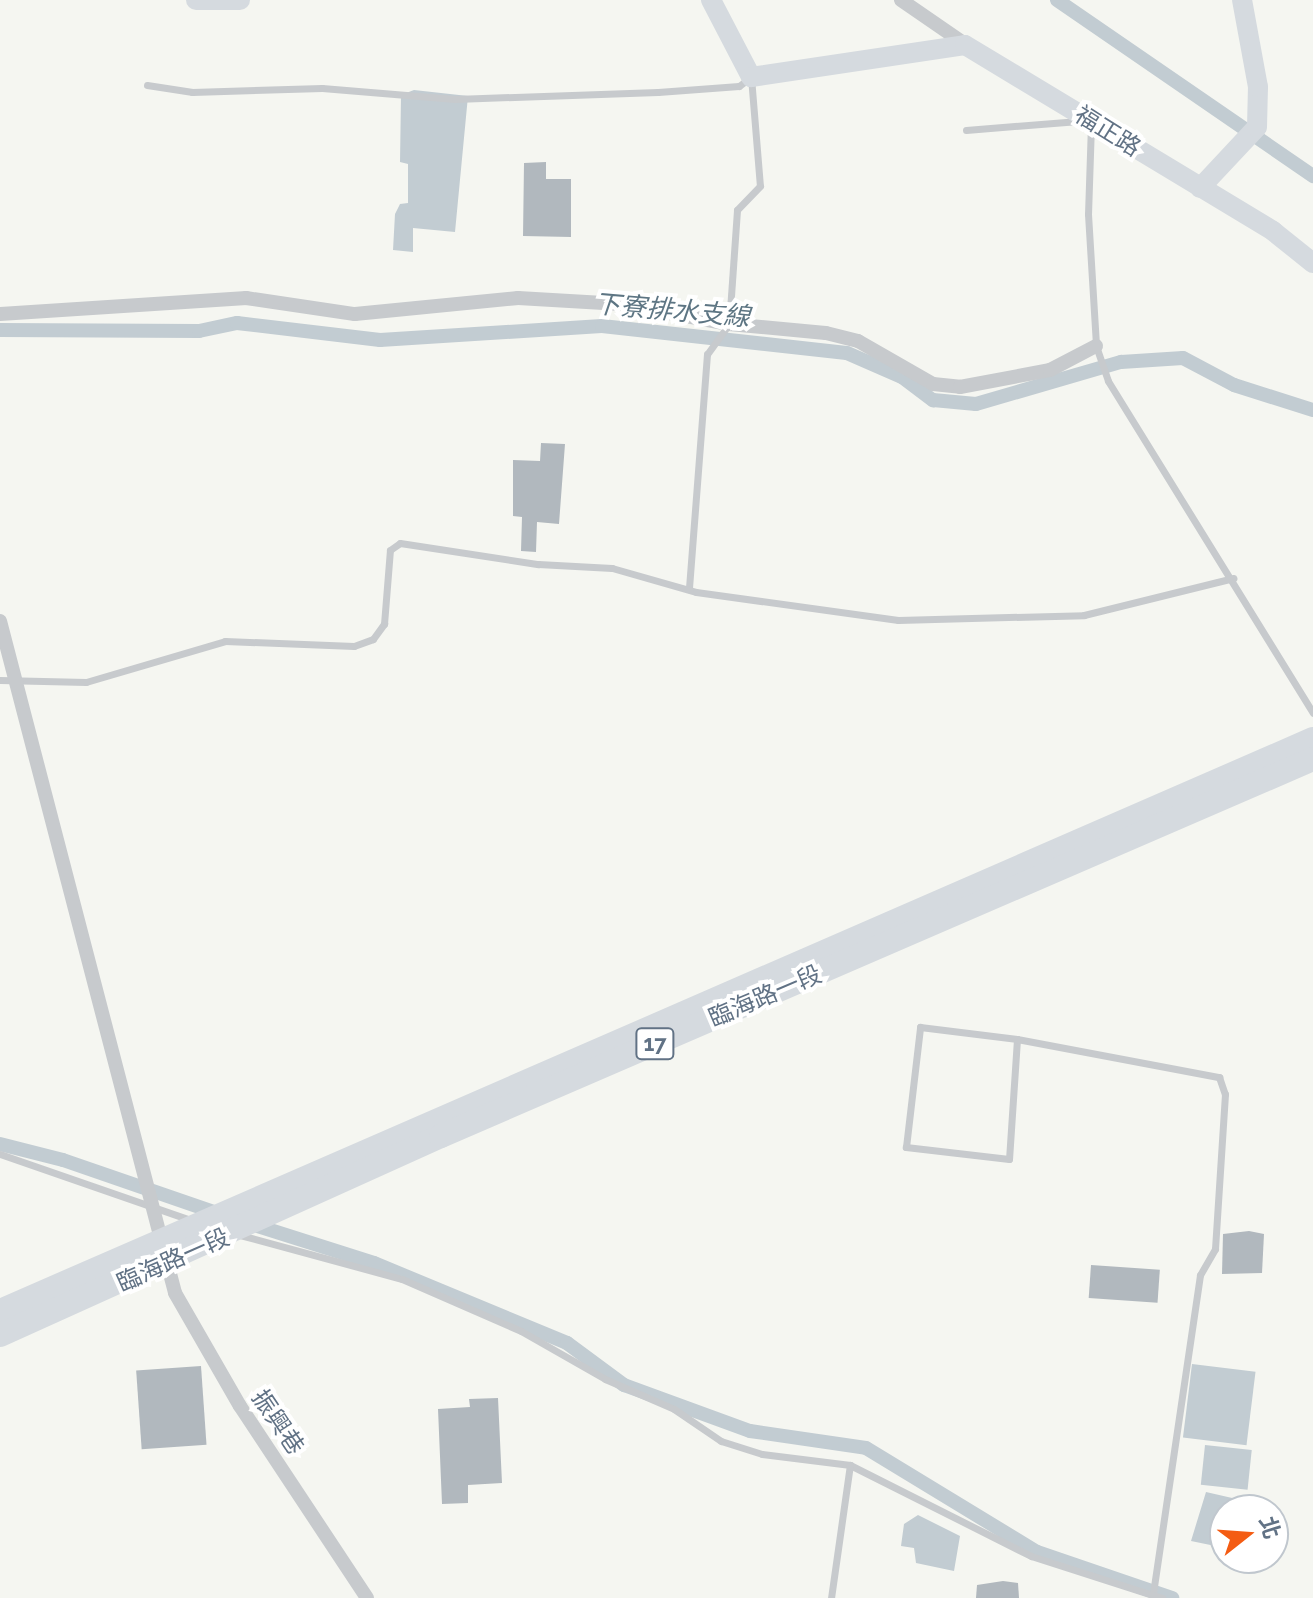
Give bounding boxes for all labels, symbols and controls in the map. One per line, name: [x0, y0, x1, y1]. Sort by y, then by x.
street label: 福正路: [1070, 100, 1146, 162]
water label: 下寮排水支線: [593, 289, 751, 333]
street label: 臨海路一段: [704, 959, 826, 1033]
road number: 17: [635, 1026, 675, 1062]
street label: 臨海路一段: [112, 1222, 234, 1298]
street label: 振興巷: [246, 1384, 310, 1460]
north arrow: [1209, 1494, 1289, 1574]
text: 北: [1254, 1513, 1286, 1542]

